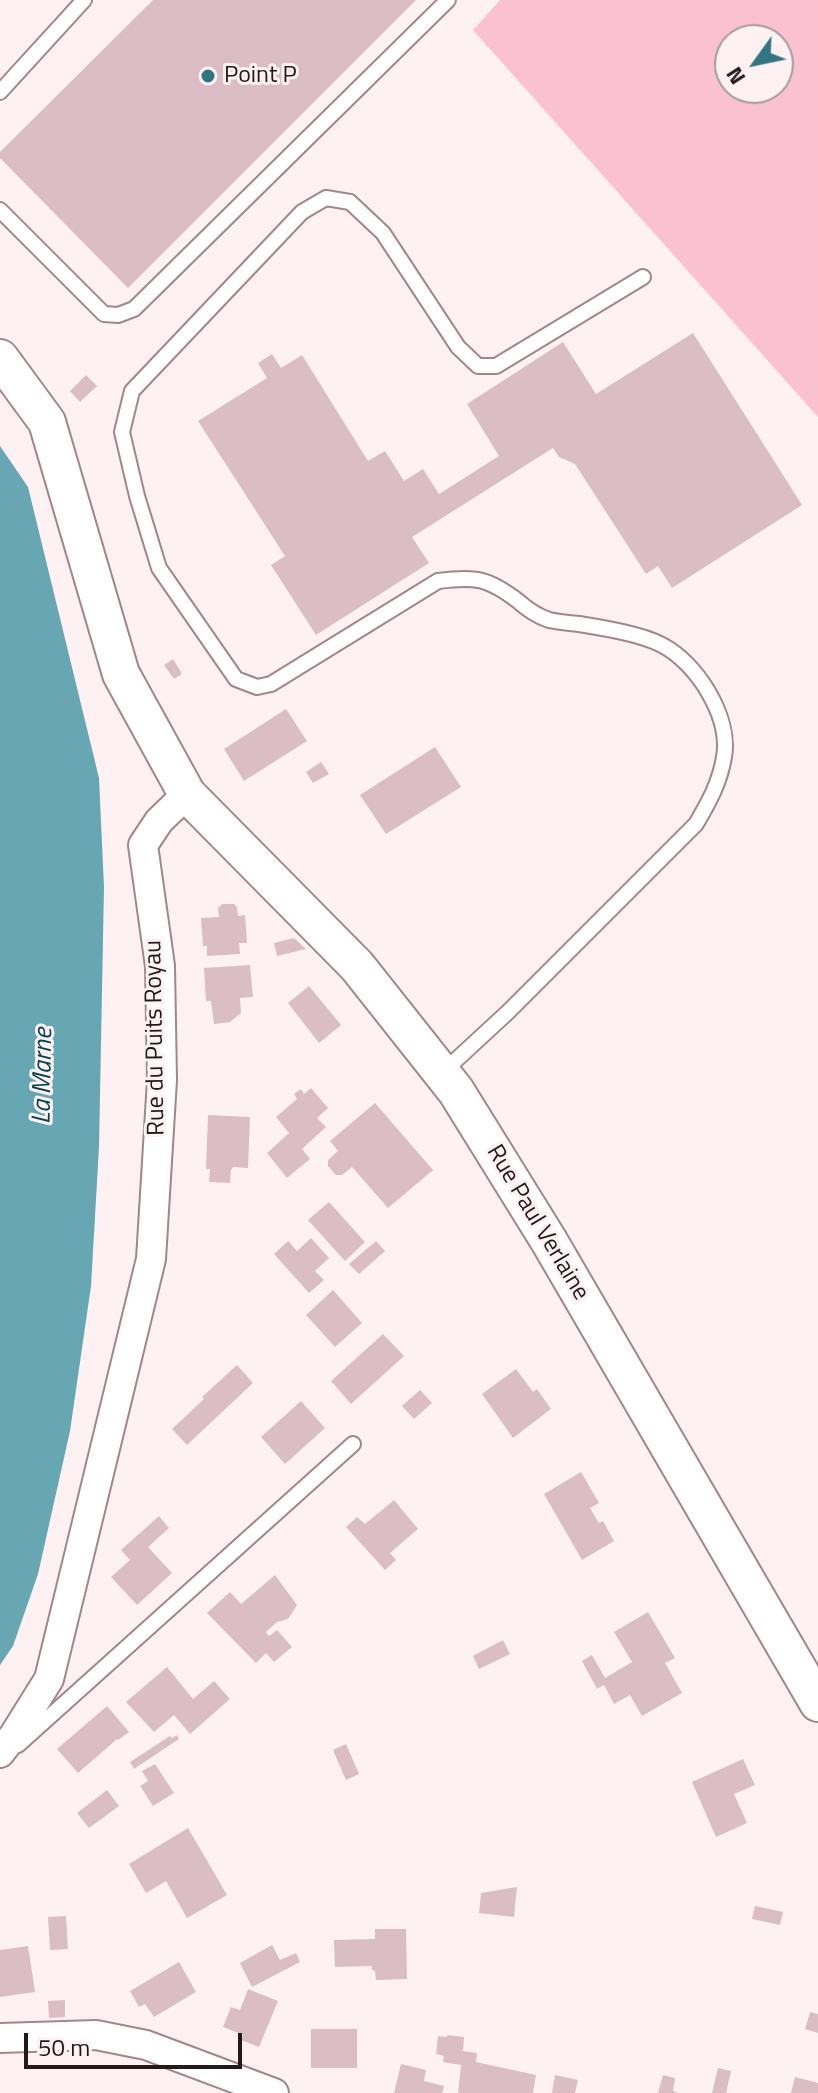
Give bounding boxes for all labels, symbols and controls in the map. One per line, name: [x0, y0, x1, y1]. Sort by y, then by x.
north arrow: [714, 24, 794, 104]
text: N: [717, 60, 754, 92]
place label: Point P: [224, 62, 297, 90]
marker: Point P: [199, 67, 217, 85]
street label: Rue du Puits Royau: [140, 940, 172, 1136]
water label: La Marne: [28, 1028, 60, 1124]
street label: Rue Paul Verlaine: [479, 1140, 595, 1306]
scale bar: [28, 2017, 246, 2067]
text: 50 m: [38, 2029, 90, 2065]

